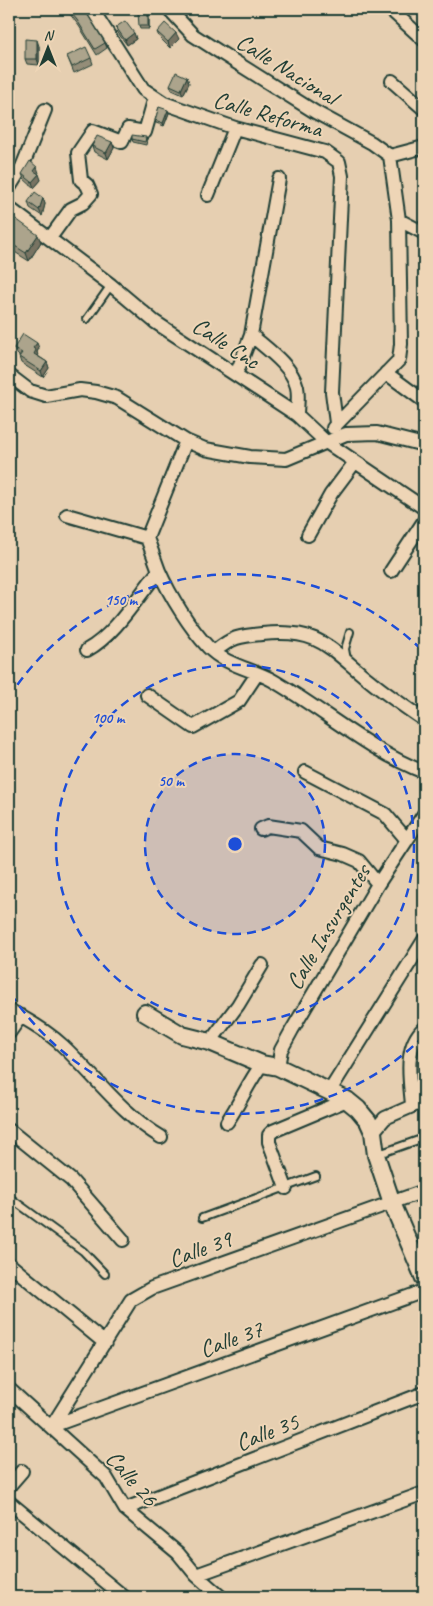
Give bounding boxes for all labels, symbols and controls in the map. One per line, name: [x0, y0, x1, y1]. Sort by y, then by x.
north arrow: [22, 22, 72, 72]
street label: Calle Nacional: [231, 26, 346, 114]
text: N: [44, 27, 55, 44]
street label: Calle Reforma: [210, 84, 327, 144]
street label: Calle Cnc: [187, 310, 267, 377]
text: 150 m: [105, 591, 139, 610]
text: 100 m: [92, 709, 126, 728]
text: 50 m: [158, 772, 185, 791]
centre of rings: [226, 835, 244, 853]
street label: Calle Insurgentes: [279, 857, 378, 995]
street label: Calle 39: [164, 1223, 238, 1274]
street label: Calle 37: [195, 1313, 268, 1364]
street label: Calle 35: [231, 1406, 304, 1458]
street label: Calle 26: [99, 1444, 165, 1513]

